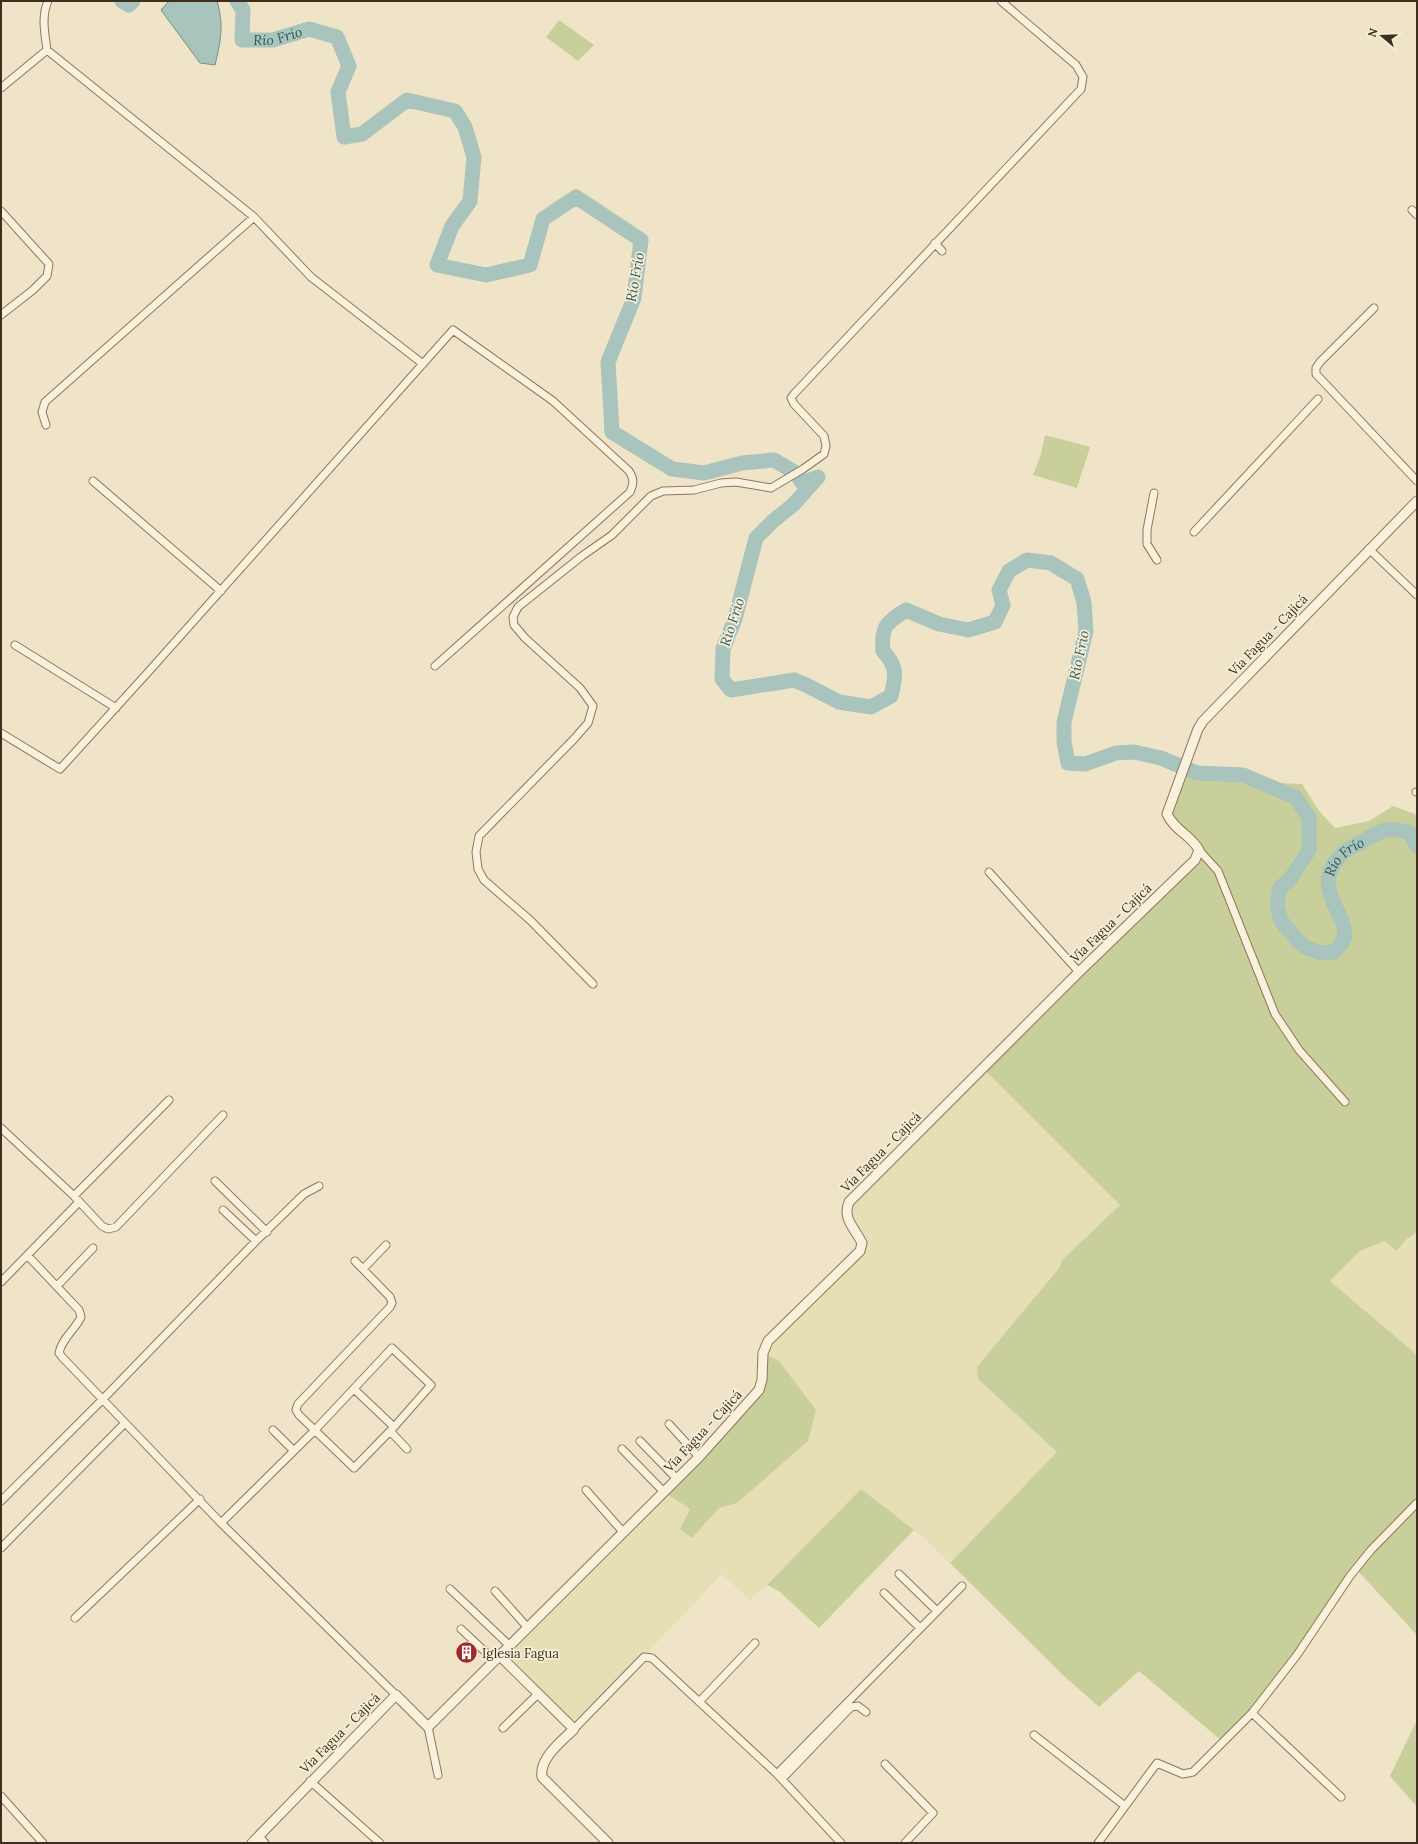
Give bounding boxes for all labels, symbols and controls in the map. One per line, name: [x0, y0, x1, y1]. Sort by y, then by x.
north arrow: [1362, 16, 1402, 56]
water label: Río Frío: [253, 23, 305, 49]
text: N: [1365, 26, 1381, 39]
water label: Río Frío: [622, 251, 648, 303]
street label: Vía Fagua - Cajicá: [1224, 591, 1311, 680]
water label: Río Frío: [716, 595, 748, 649]
water label: Río Frío: [1065, 629, 1093, 681]
water label: Río Frío: [1320, 833, 1367, 878]
street label: Vía Fagua - Cajicá: [1066, 880, 1155, 967]
street label: Vía Fagua - Cajicá: [837, 1108, 925, 1196]
street label: Vía Fagua - Cajicá: [660, 1386, 746, 1477]
building icon: Iglesia Fagua: [453, 1640, 479, 1666]
place label: Iglesia Fagua: [482, 1645, 559, 1662]
street label: Vía Fagua - Cajicá: [296, 1689, 384, 1777]

